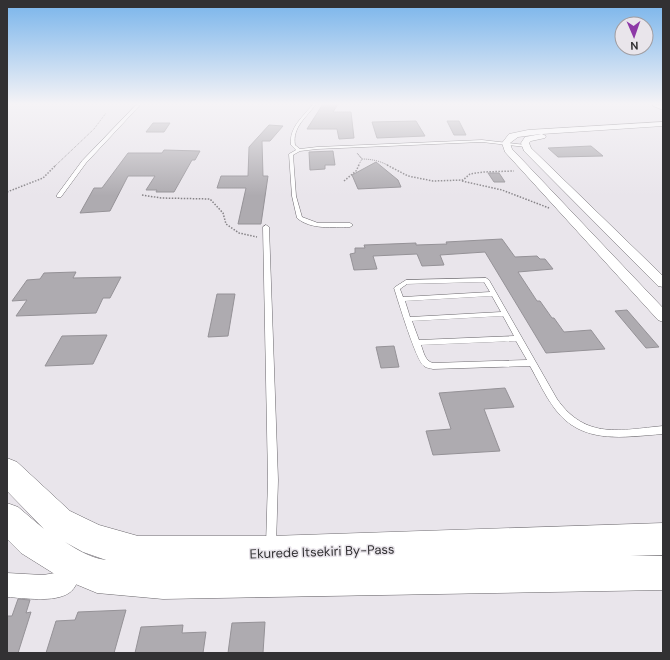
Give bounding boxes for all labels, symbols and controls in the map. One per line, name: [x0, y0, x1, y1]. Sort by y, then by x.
north arrow: [614, 16, 654, 56]
text: N: [630, 39, 639, 53]
street label: Ekurede Itsekiri By-Pass: [249, 540, 395, 563]

